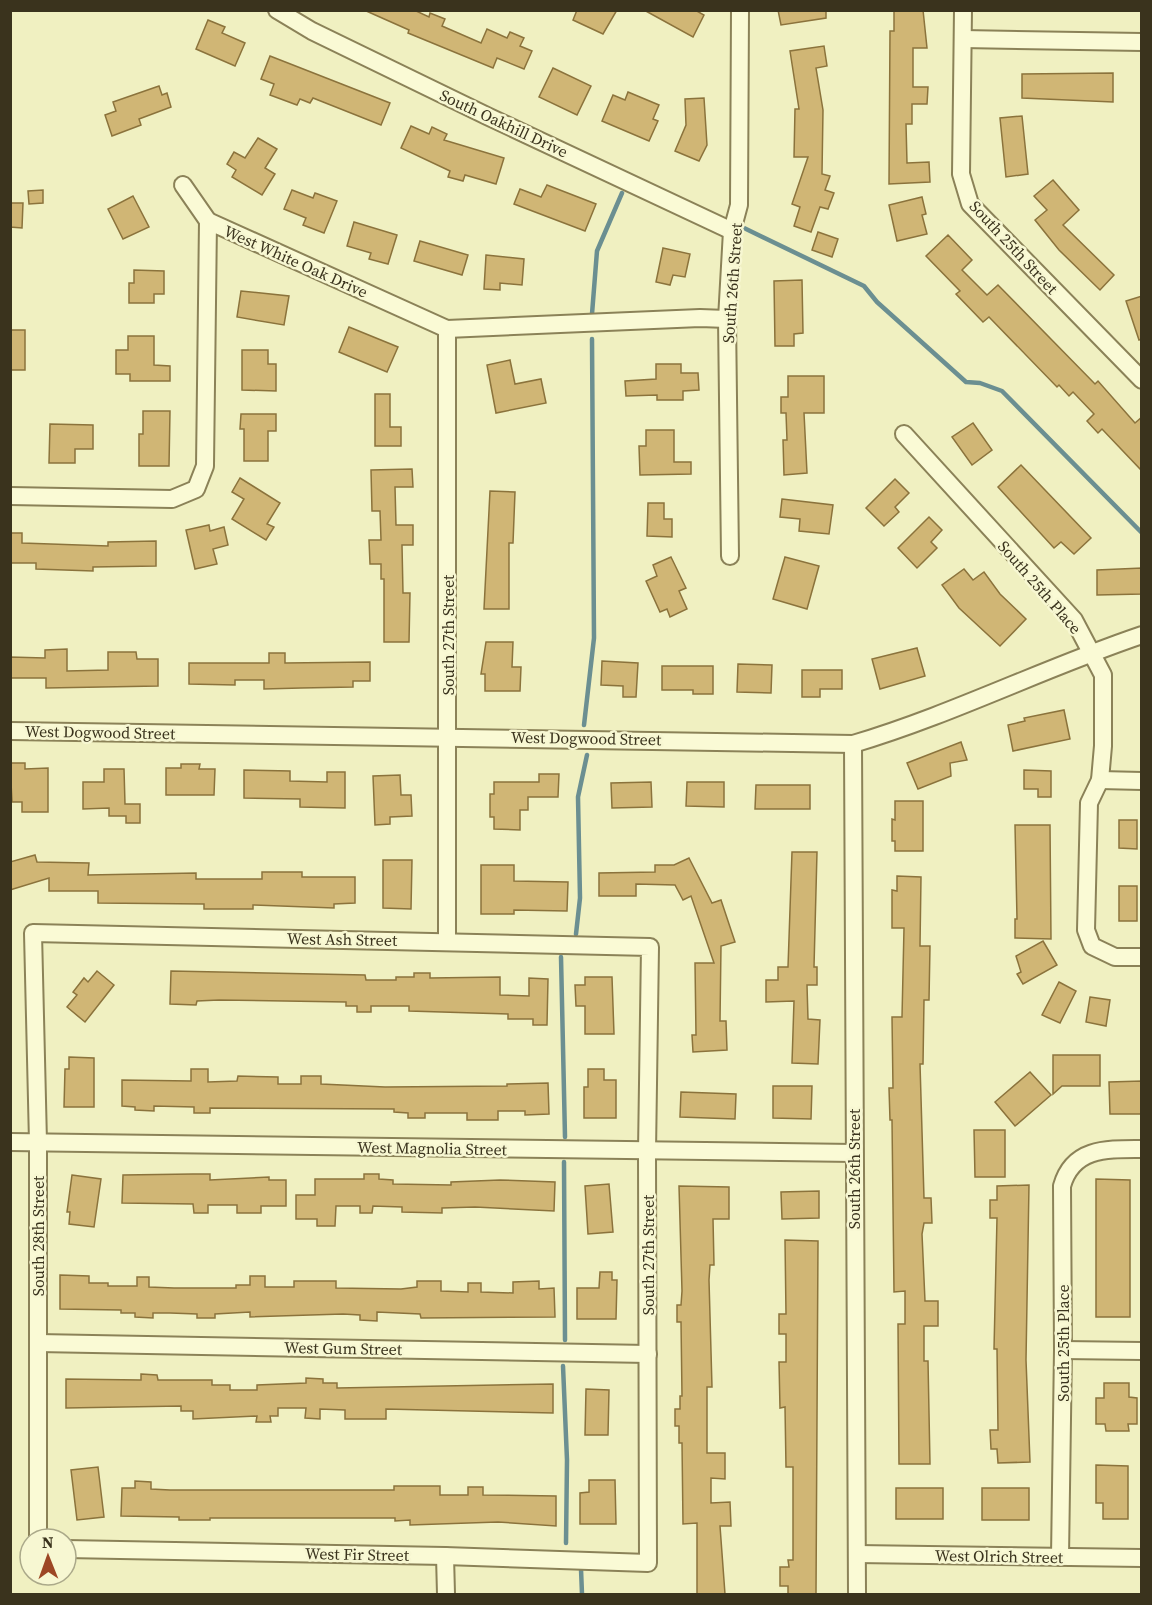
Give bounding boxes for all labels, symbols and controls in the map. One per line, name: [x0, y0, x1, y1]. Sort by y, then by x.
street label: South Oakhill Drive: [436, 84, 572, 162]
street label: South 25th Street: [965, 195, 1064, 299]
street label: West White Oak Drive: [221, 219, 371, 303]
street label: South 26th Street: [717, 221, 747, 344]
street label: South 25th Place: [993, 535, 1087, 639]
street label: South 27th Street: [437, 574, 459, 695]
street label: West Dogwood Street: [25, 720, 176, 744]
street label: West Dogwood Street: [511, 726, 662, 750]
street label: West Ash Street: [287, 927, 398, 951]
street label: South 26th Street: [843, 1108, 865, 1229]
street label: West Magnolia Street: [357, 1136, 508, 1160]
street label: South 28th Street: [27, 1175, 49, 1296]
street label: South 27th Street: [637, 1194, 659, 1315]
street label: South 25th Place: [1052, 1284, 1074, 1402]
street label: West Gum Street: [284, 1336, 403, 1360]
north arrow: [18, 1527, 78, 1587]
text: N: [42, 1531, 54, 1553]
street label: West Fir Street: [305, 1542, 410, 1566]
street label: West Olrich Street: [935, 1544, 1064, 1568]

